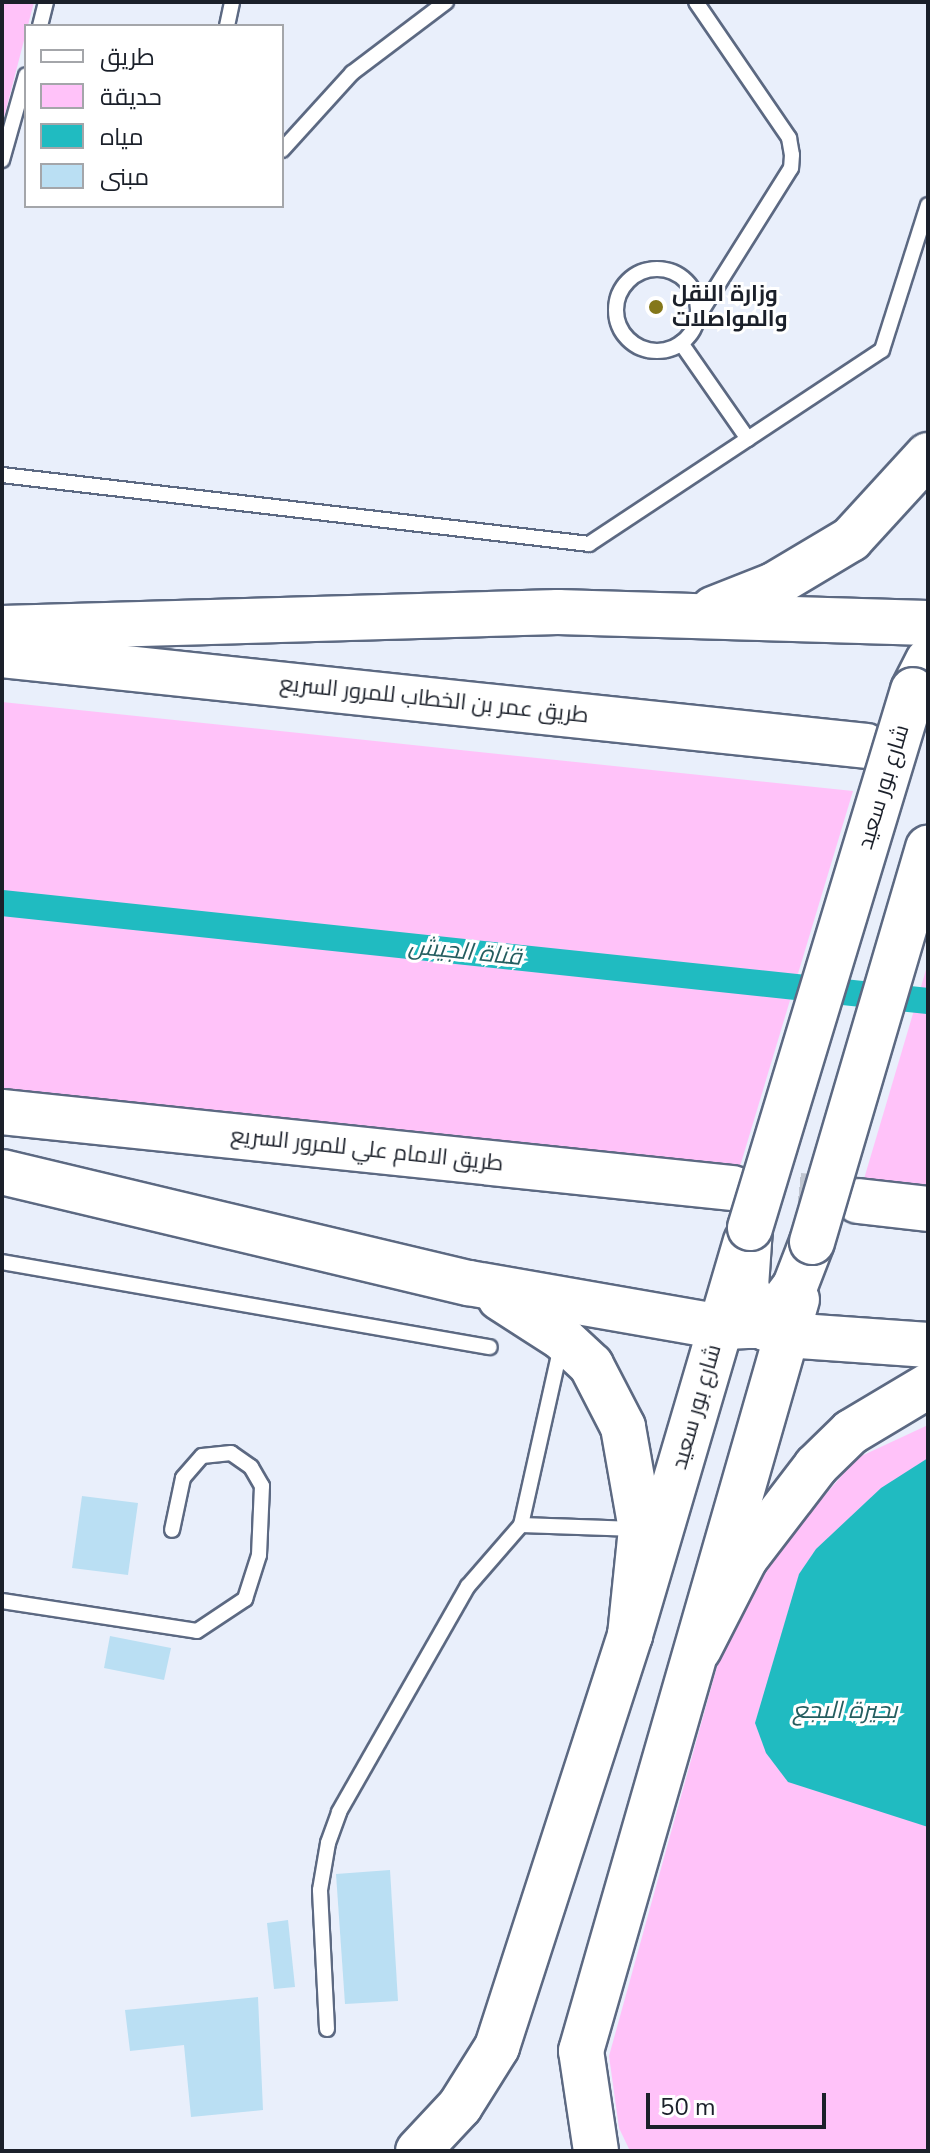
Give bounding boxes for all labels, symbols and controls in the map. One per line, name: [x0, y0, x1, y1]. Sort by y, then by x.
legend: [24, 24, 284, 208]
text: طريق: [100, 41, 155, 73]
text: حديقة: [100, 81, 162, 113]
text: مياه: [100, 121, 144, 153]
text: مبنى: [100, 161, 149, 193]
place label: وزارة النقل والمواصلات: [672, 281, 787, 332]
marker: وزارة النقل والمواصلات: [647, 298, 665, 316]
street label: طريق عمر بن الخطاب للمرور السريع: [278, 671, 590, 729]
street label: شارع بور سعيد: [853, 722, 915, 852]
water label: قناة الجيش: [407, 932, 523, 972]
street label: طريق الامام علي للمرور السريع: [229, 1123, 505, 1177]
street label: شارع بور سعيد: [667, 1341, 727, 1473]
water label: بحيرة البجع: [792, 1697, 898, 1725]
scale bar: [650, 2077, 830, 2127]
text: 50 m: [660, 2091, 716, 2123]

